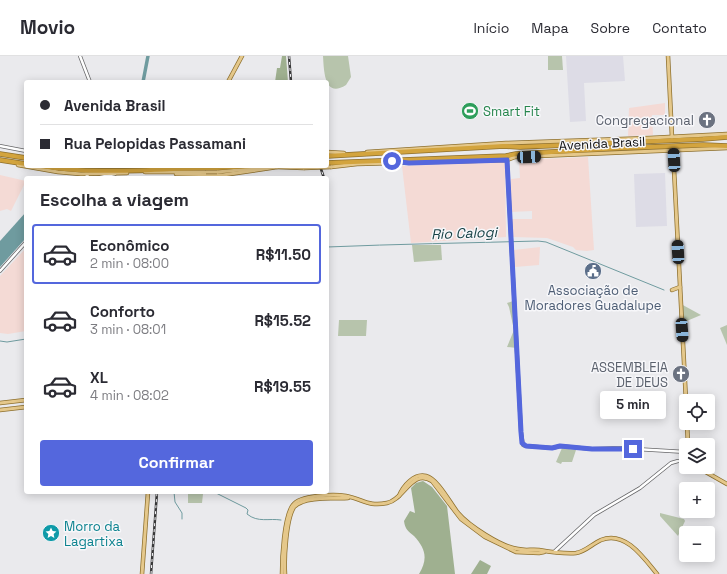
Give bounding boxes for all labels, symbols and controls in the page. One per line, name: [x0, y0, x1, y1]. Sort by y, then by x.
text: Movio: [20, 15, 75, 40]
text: Início: [473, 19, 509, 37]
text: Mapa: [531, 19, 569, 37]
text: Sobre: [591, 19, 630, 37]
text: Contato: [652, 19, 707, 37]
text: Avenida Brasil: [64, 96, 165, 115]
sports icon: Smart Fit: [460, 101, 480, 121]
place label: Smart Fit: [483, 103, 540, 120]
church icon: Congregacional: [697, 110, 717, 130]
place label: Congregacional: [596, 112, 694, 129]
street label: Avenida Brasil: [558, 133, 646, 154]
text: Rua Pelopidas Passamani: [64, 134, 246, 153]
car: [667, 148, 681, 172]
car: [517, 150, 541, 164]
route start: [383, 152, 401, 170]
text: Escolha a viagem: [40, 188, 189, 211]
water label: Rio Calogi: [431, 223, 499, 243]
icon: car: [42, 236, 78, 272]
text: Econômico: [90, 236, 169, 255]
car: [671, 240, 685, 264]
text: R$11.50: [256, 245, 311, 264]
text: 2 min · 08:00: [90, 255, 169, 272]
public building icon: Associação de Moradores Guadalupe: [583, 261, 603, 281]
place label: Associação de Moradores Guadalupe: [524, 282, 662, 314]
icon: car: [42, 302, 78, 338]
text: Conforto: [90, 302, 155, 321]
text: R$15.52: [254, 311, 311, 330]
car: [675, 318, 689, 342]
text: 3 min · 08:01: [90, 321, 166, 338]
place label: ASSEMBLEIA DE DEUS: [591, 359, 668, 391]
church icon: ASSEMBLEIA DE DEUS: [671, 364, 691, 384]
icon: car: [42, 368, 78, 404]
text: XL: [90, 368, 108, 387]
text: R$19.55: [254, 377, 311, 396]
text: 4 min · 08:02: [90, 387, 169, 404]
callout: 5 min: [600, 391, 666, 419]
map controls: [679, 394, 715, 562]
button: locate: [679, 394, 715, 430]
text: 5 min: [616, 396, 650, 413]
button: layers: [679, 438, 715, 474]
button: Confirmar: [40, 440, 313, 486]
route end: [624, 440, 642, 458]
button: +: [679, 482, 715, 518]
place label: Morro da Lagartixa: [64, 518, 124, 550]
place icon: Morro da Lagartixa: [41, 523, 61, 543]
button: −: [679, 526, 715, 562]

